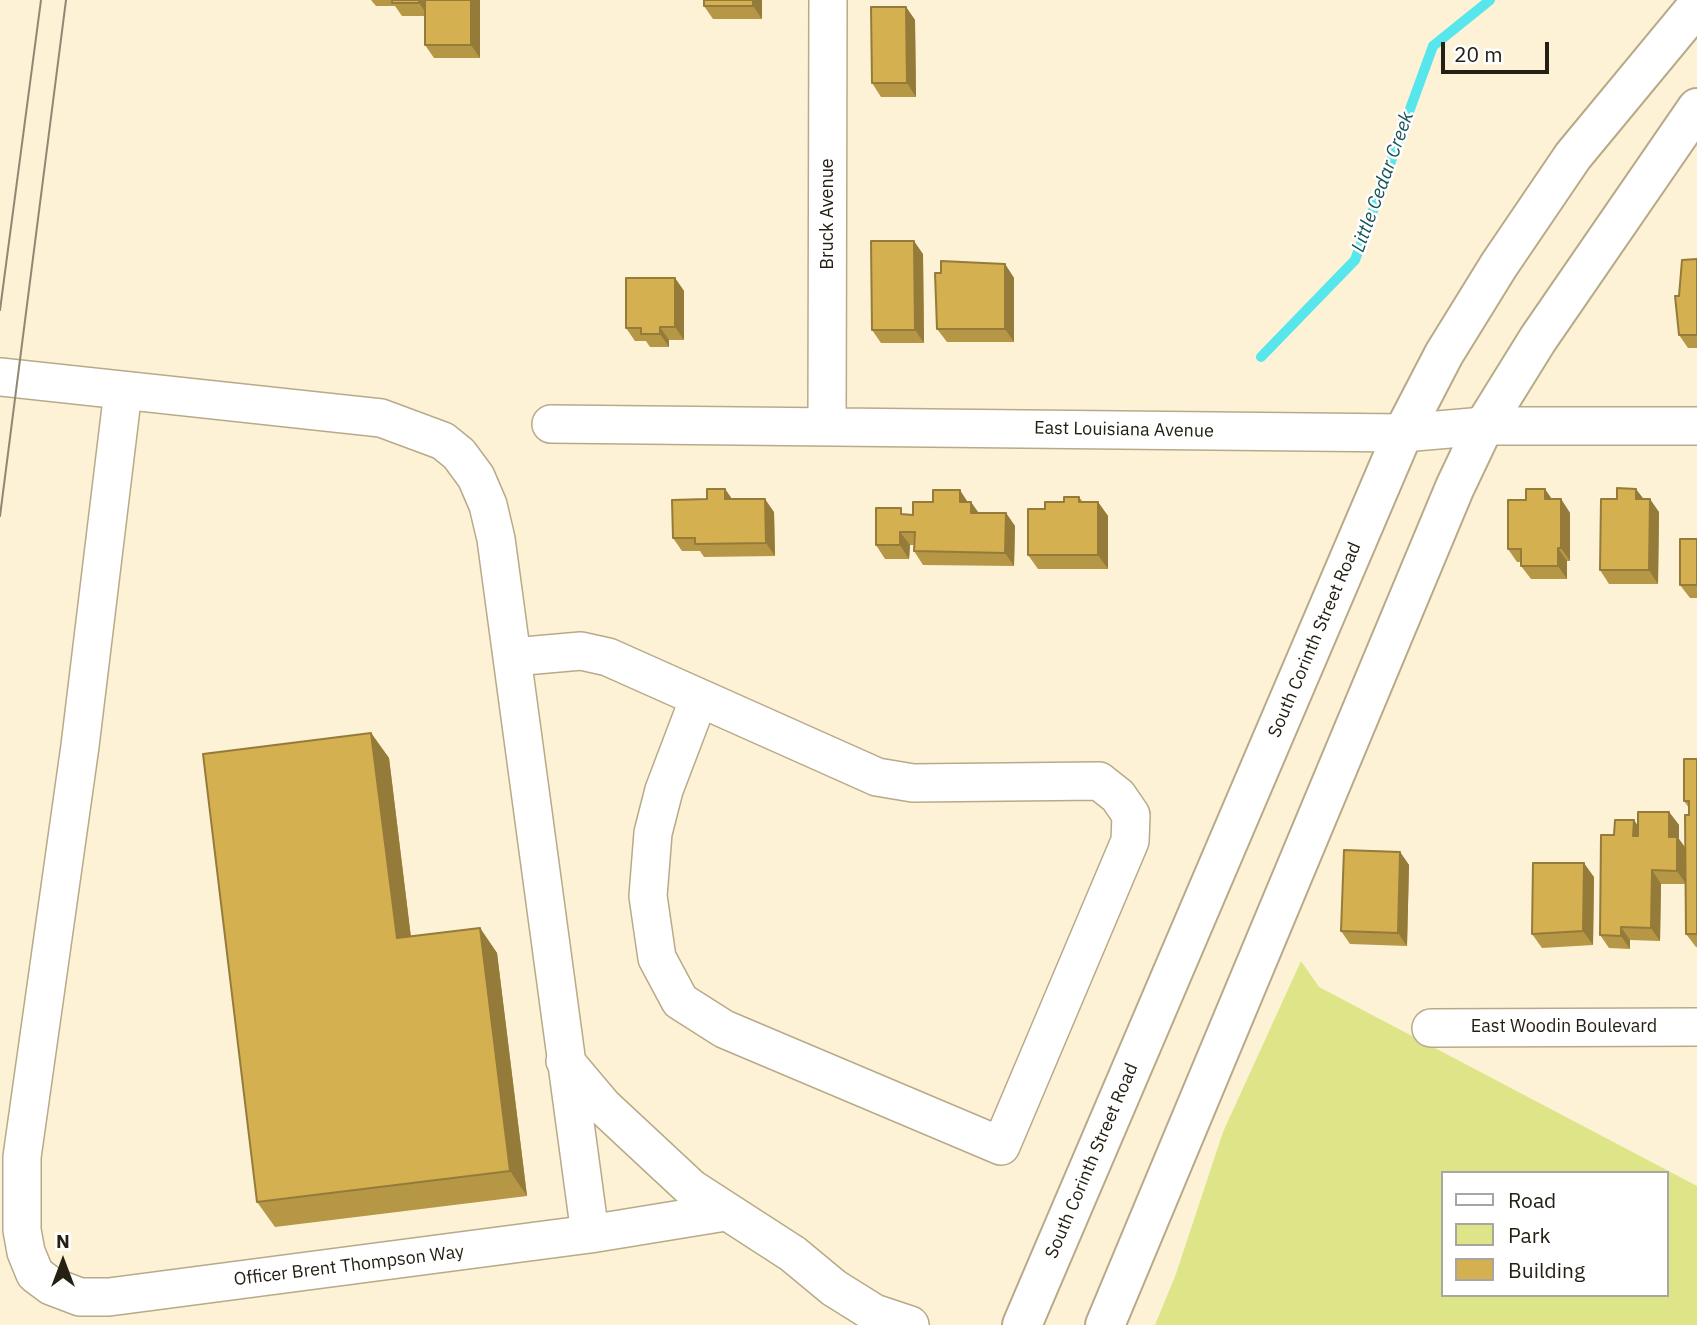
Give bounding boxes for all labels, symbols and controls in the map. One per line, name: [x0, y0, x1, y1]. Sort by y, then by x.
scale bar: [1445, 28, 1554, 72]
text: 20 m: [1454, 40, 1503, 68]
water label: Little Cedar Creek: [1347, 109, 1419, 255]
street label: Bruck Avenue: [817, 158, 839, 270]
street label: East Louisiana Avenue: [1034, 418, 1214, 442]
street label: South Corinth Street Road: [1264, 539, 1366, 741]
street label: East Woodin Boulevard: [1471, 1016, 1657, 1038]
street label: South Corinth Street Road: [1041, 1060, 1143, 1262]
legend: [1442, 1171, 1669, 1297]
text: Road: [1508, 1186, 1556, 1214]
text: Park: [1508, 1221, 1551, 1249]
north arrow: [28, 1227, 98, 1297]
text: N: [56, 1229, 70, 1253]
street label: Officer Brent Thompson Way: [233, 1241, 465, 1291]
text: Building: [1508, 1256, 1585, 1284]

